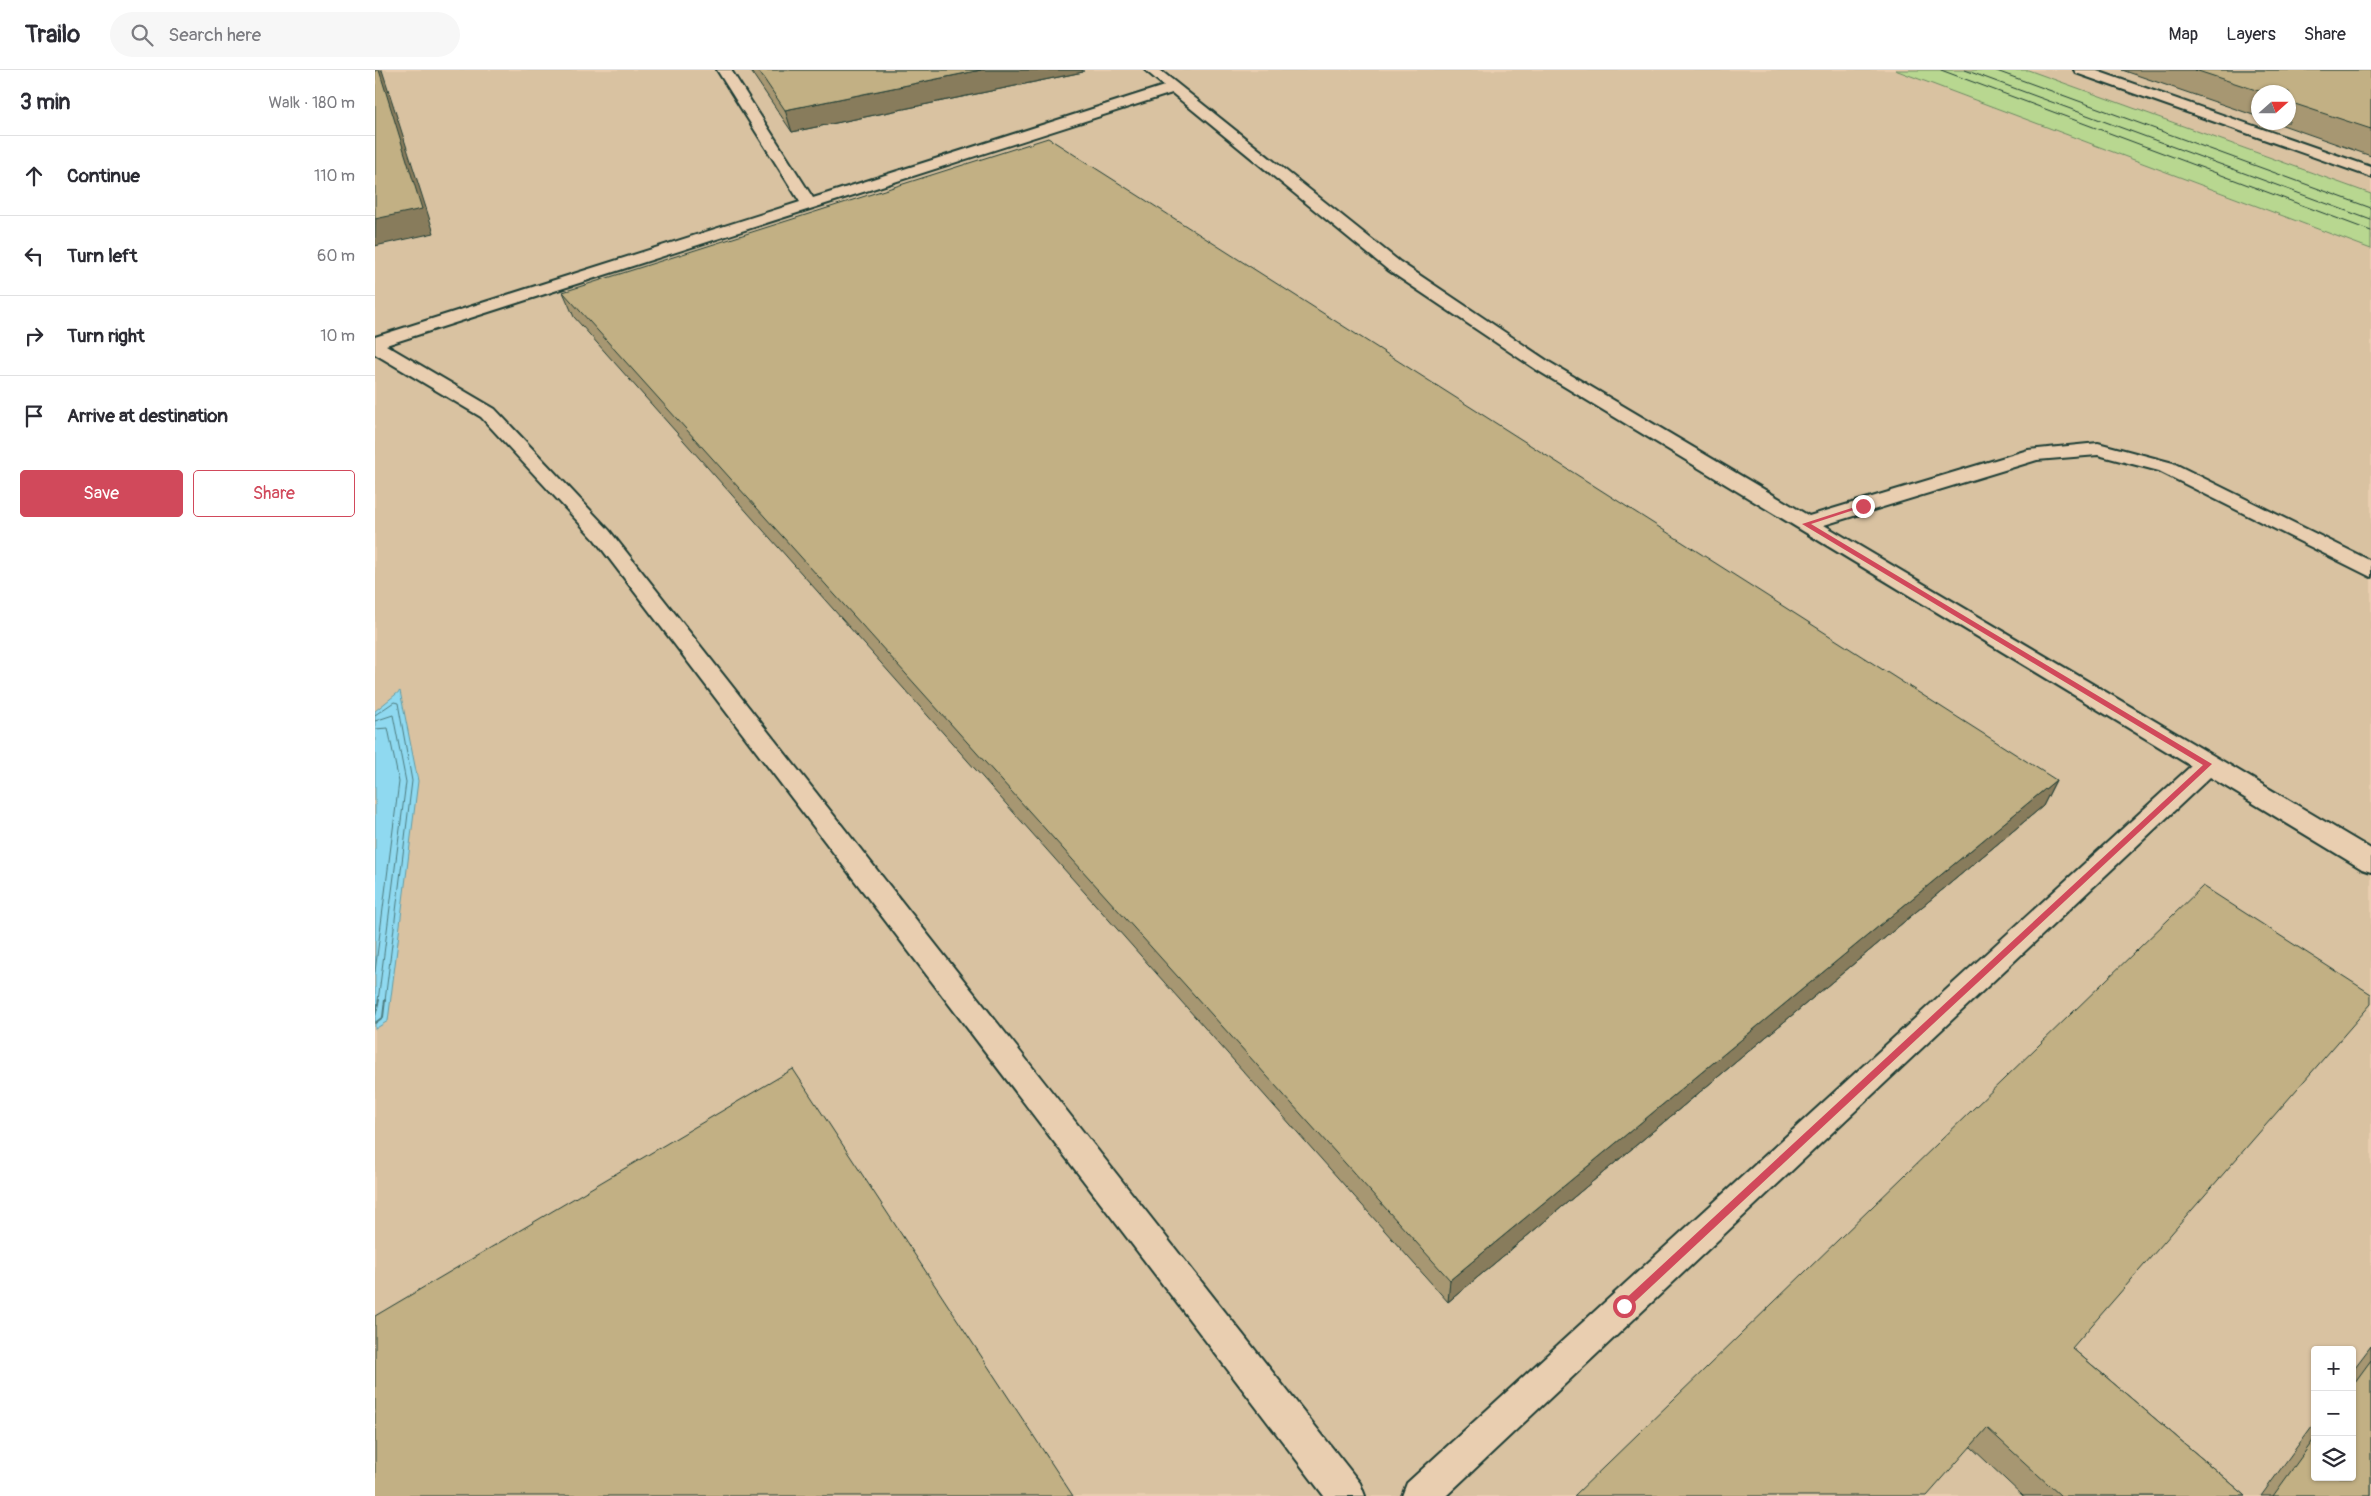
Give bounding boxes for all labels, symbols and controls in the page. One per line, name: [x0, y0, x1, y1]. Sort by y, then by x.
search box: [110, 12, 460, 57]
text: Trailo: [25, 20, 80, 49]
icon: search: [128, 21, 156, 49]
text: Search here: [168, 23, 261, 47]
text: Map: [2169, 23, 2198, 46]
text: Layers: [2226, 23, 2276, 46]
text: Share: [2304, 23, 2346, 46]
north arrow: [2251, 85, 2296, 130]
text: 3 min: [20, 89, 70, 116]
text: Walk · 180 m: [268, 93, 355, 113]
icon: ahead: [20, 162, 48, 190]
text: Continue: [67, 164, 140, 188]
text: 110 m: [314, 166, 355, 186]
icon: left: [20, 242, 48, 270]
text: Turn left: [67, 244, 137, 268]
text: 60 m: [317, 246, 355, 266]
icon: right: [20, 322, 48, 350]
text: Turn right: [67, 324, 145, 348]
text: 10 m: [320, 326, 355, 346]
icon: arrive: [20, 402, 48, 430]
text: Arrive at destination: [67, 404, 228, 428]
button: Save: [20, 470, 183, 517]
button: Share: [193, 470, 355, 517]
route end: [1852, 495, 1875, 518]
route start: [1613, 1295, 1636, 1318]
map controls: [2311, 1346, 2356, 1481]
button: +: [2311, 1346, 2356, 1391]
button: −: [2311, 1391, 2356, 1436]
button: layers: [2311, 1436, 2356, 1481]

